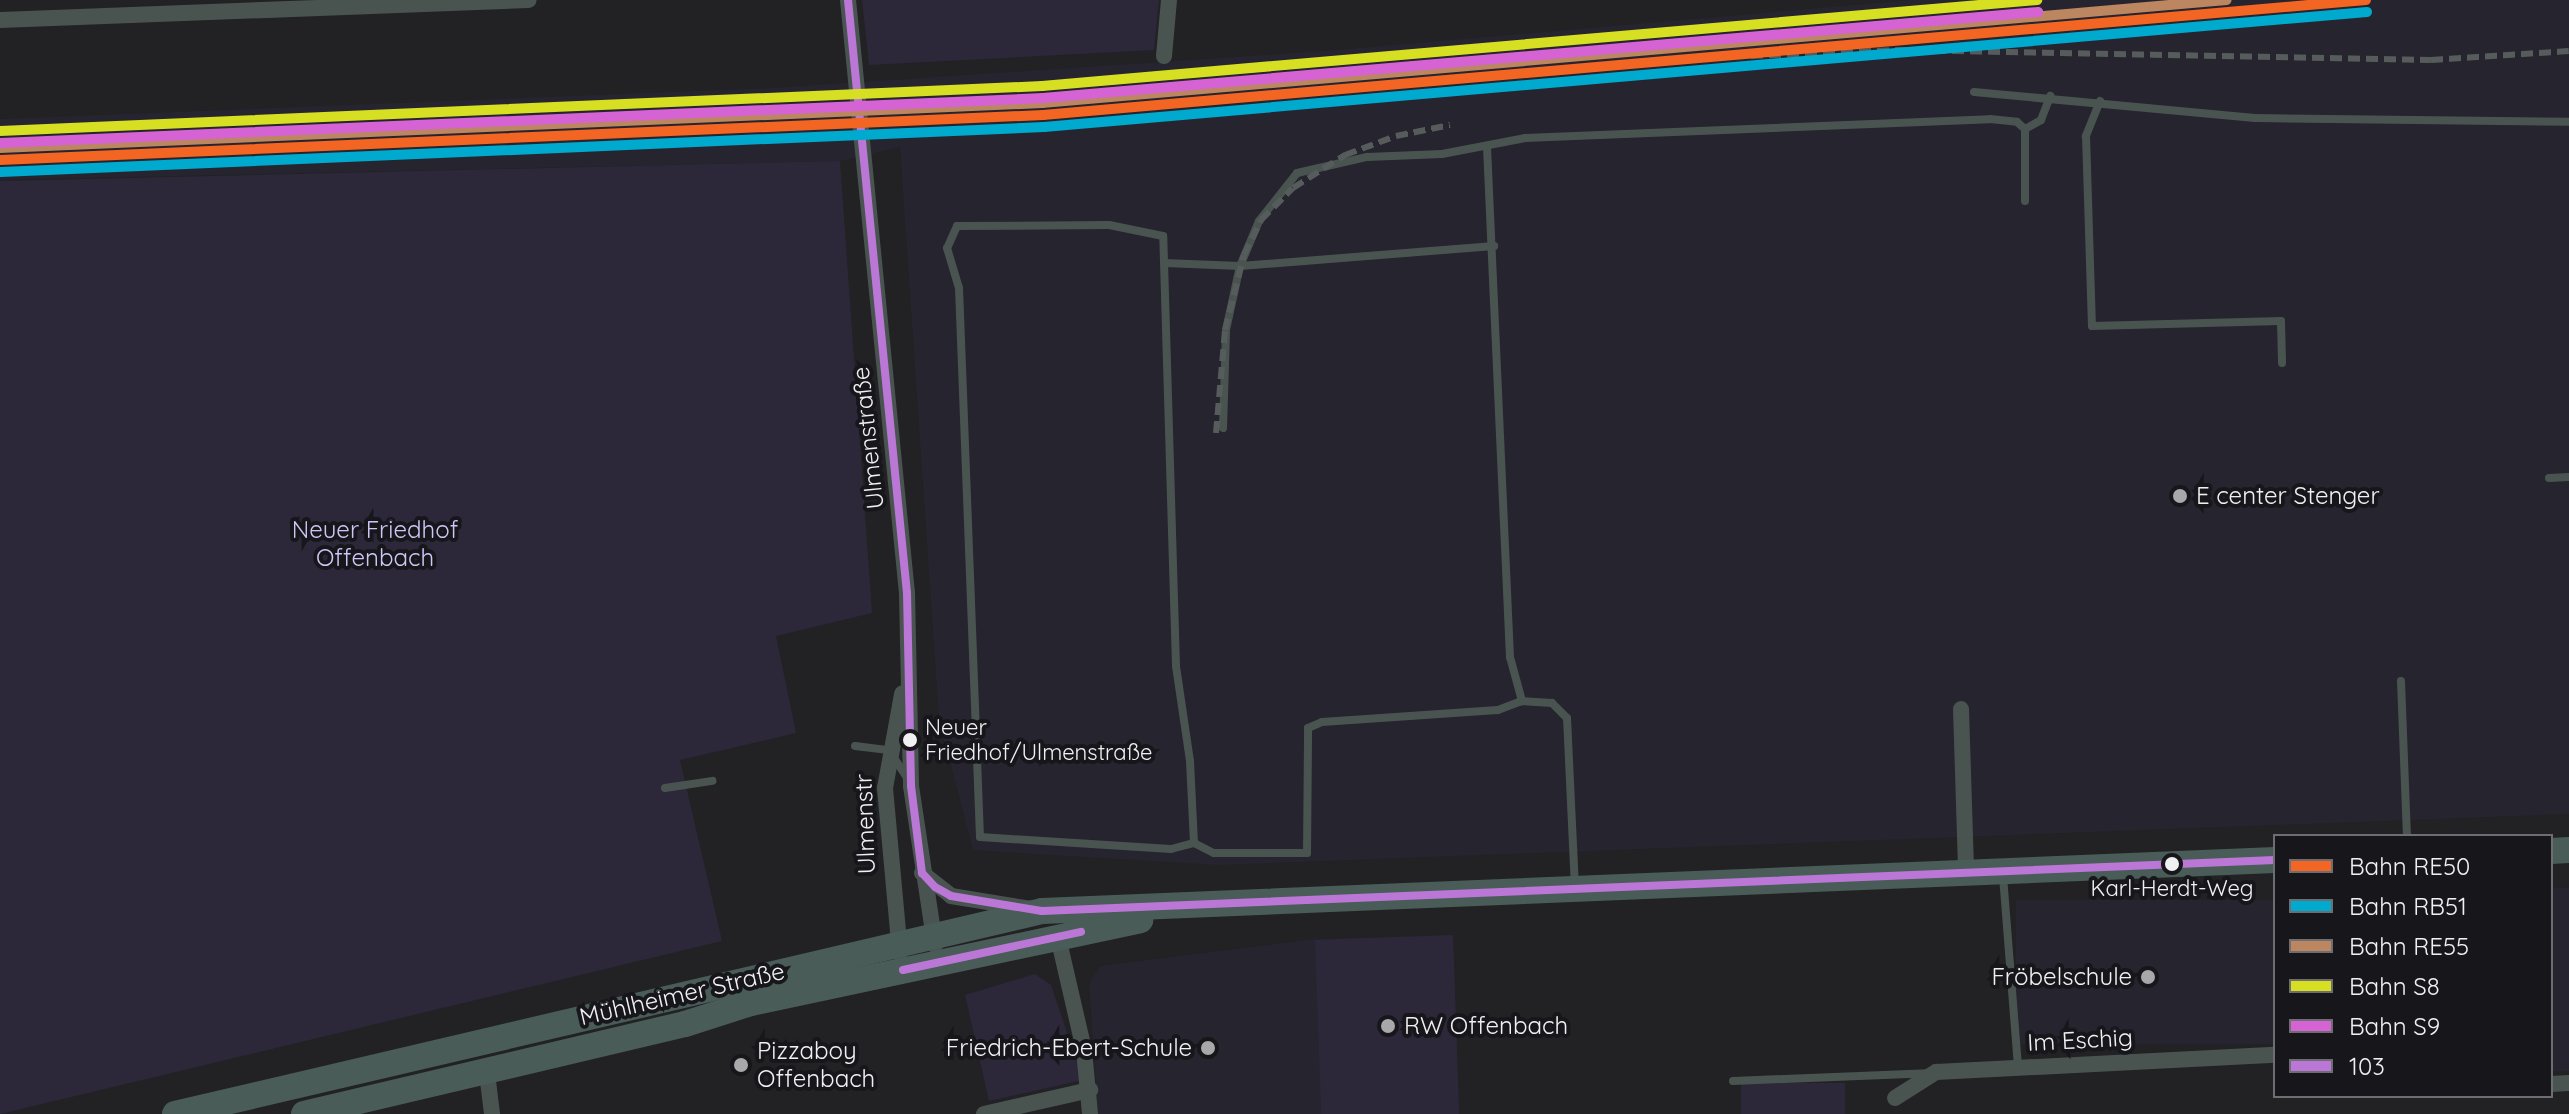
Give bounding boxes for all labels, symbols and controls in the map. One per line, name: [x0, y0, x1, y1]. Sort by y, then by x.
street label: Ulmenstraße: [846, 365, 890, 511]
place label: E center Stenger: [2196, 482, 2380, 510]
marker: E center Stenger: [2171, 487, 2189, 505]
park label: Neuer Friedhof Offenbach: [292, 516, 458, 572]
place label: Neuer Friedhof/Ulmenstraße: [925, 714, 1152, 766]
marker: Neuer Friedhof/Ulmenstraße: [902, 732, 918, 748]
street label: Ulmenstr: [849, 773, 881, 875]
legend: [2273, 834, 2553, 1098]
text: Bahn RE50: [2349, 851, 2470, 881]
marker: Karl-Herdt-Weg: [2164, 856, 2180, 872]
place label: Karl-Herdt-Weg: [2091, 876, 2253, 902]
text: Bahn RB51: [2349, 891, 2467, 921]
text: Bahn RE55: [2349, 931, 2469, 961]
street label: Mühlheimer Straße: [577, 956, 787, 1032]
place label: Fröbelschule: [1991, 963, 2132, 991]
marker: Fröbelschule: [2139, 968, 2157, 986]
text: Bahn S8: [2349, 971, 2440, 1001]
text: Bahn S9: [2349, 1011, 2440, 1041]
place label: RW Offenbach: [1404, 1012, 1568, 1040]
marker: RW Offenbach: [1379, 1017, 1397, 1035]
street label: Im Eschig: [2027, 1023, 2133, 1057]
place label: Friedrich-Ebert-Schule: [946, 1034, 1192, 1062]
place label: Pizzaboy Offenbach: [757, 1037, 875, 1093]
marker: Friedrich-Ebert-Schule: [1199, 1039, 1217, 1057]
text: 103: [2349, 1051, 2385, 1081]
marker: Pizzaboy Offenbach: [732, 1056, 750, 1074]

